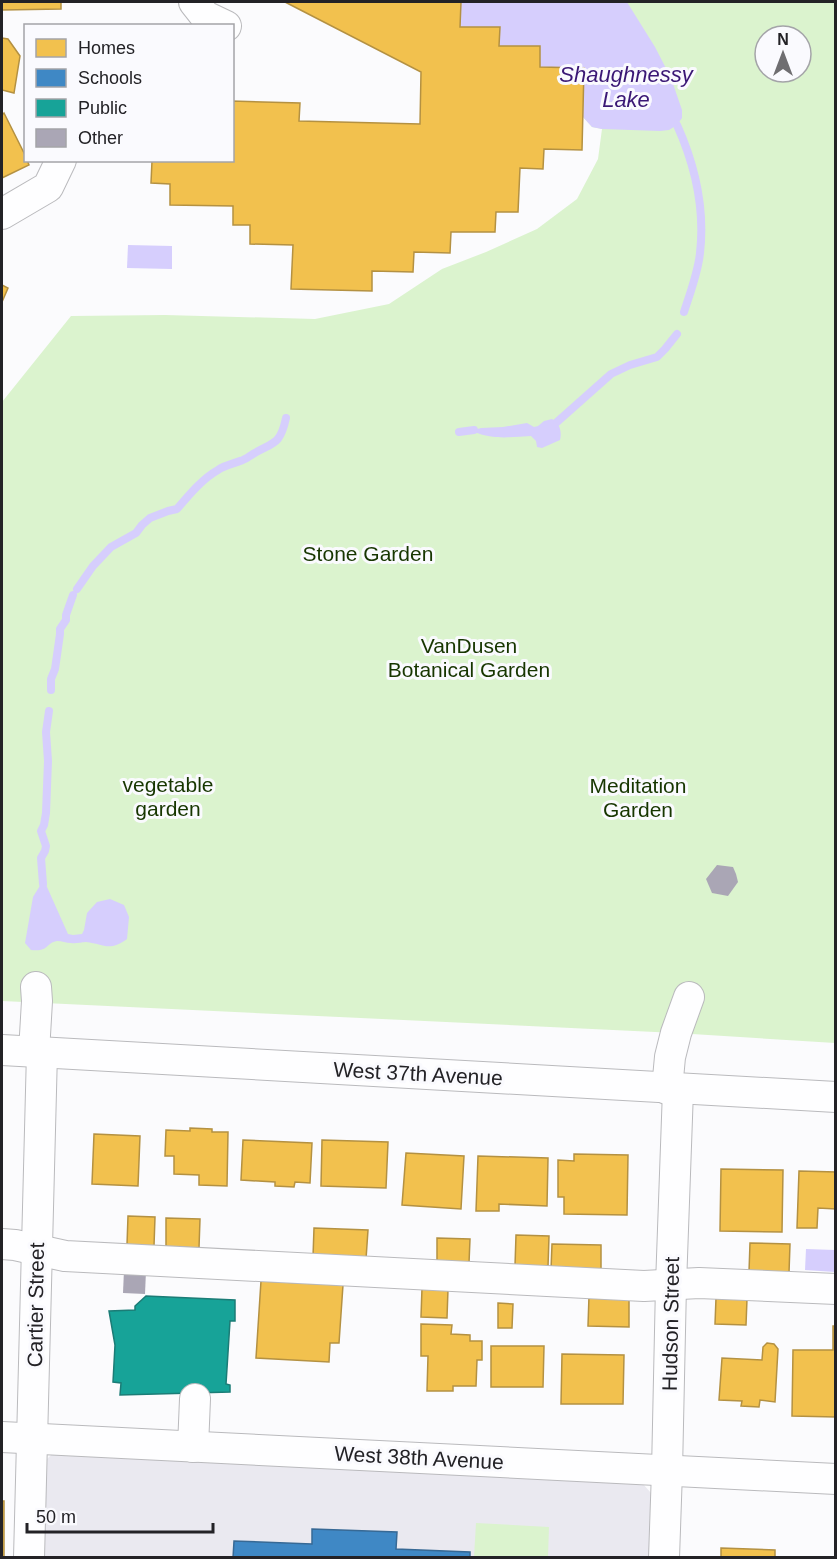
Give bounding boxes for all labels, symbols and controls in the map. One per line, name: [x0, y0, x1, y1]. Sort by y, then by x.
legend: [24, 24, 234, 162]
north arrow: [753, 24, 813, 84]
text: N: [777, 31, 789, 48]
text: Homes: [78, 38, 135, 58]
water label: Shaughnessy Lake: [559, 62, 695, 112]
text: Schools: [78, 68, 142, 88]
text: Public: [78, 98, 127, 118]
text: Other: [78, 128, 123, 148]
park label: Stone Garden: [303, 542, 433, 565]
park label: VanDusen Botanical Garden: [388, 634, 550, 681]
park label: vegetable garden: [122, 773, 214, 820]
park label: Meditation Garden: [590, 774, 686, 821]
street label: West 37th Avenue: [333, 1058, 503, 1089]
street label: Cartier Street: [23, 1242, 48, 1368]
street label: Hudson Street: [658, 1257, 683, 1391]
street label: West 38th Avenue: [334, 1442, 504, 1473]
scale bar: [27, 1496, 213, 1534]
text: 50 m: [36, 1507, 76, 1527]

